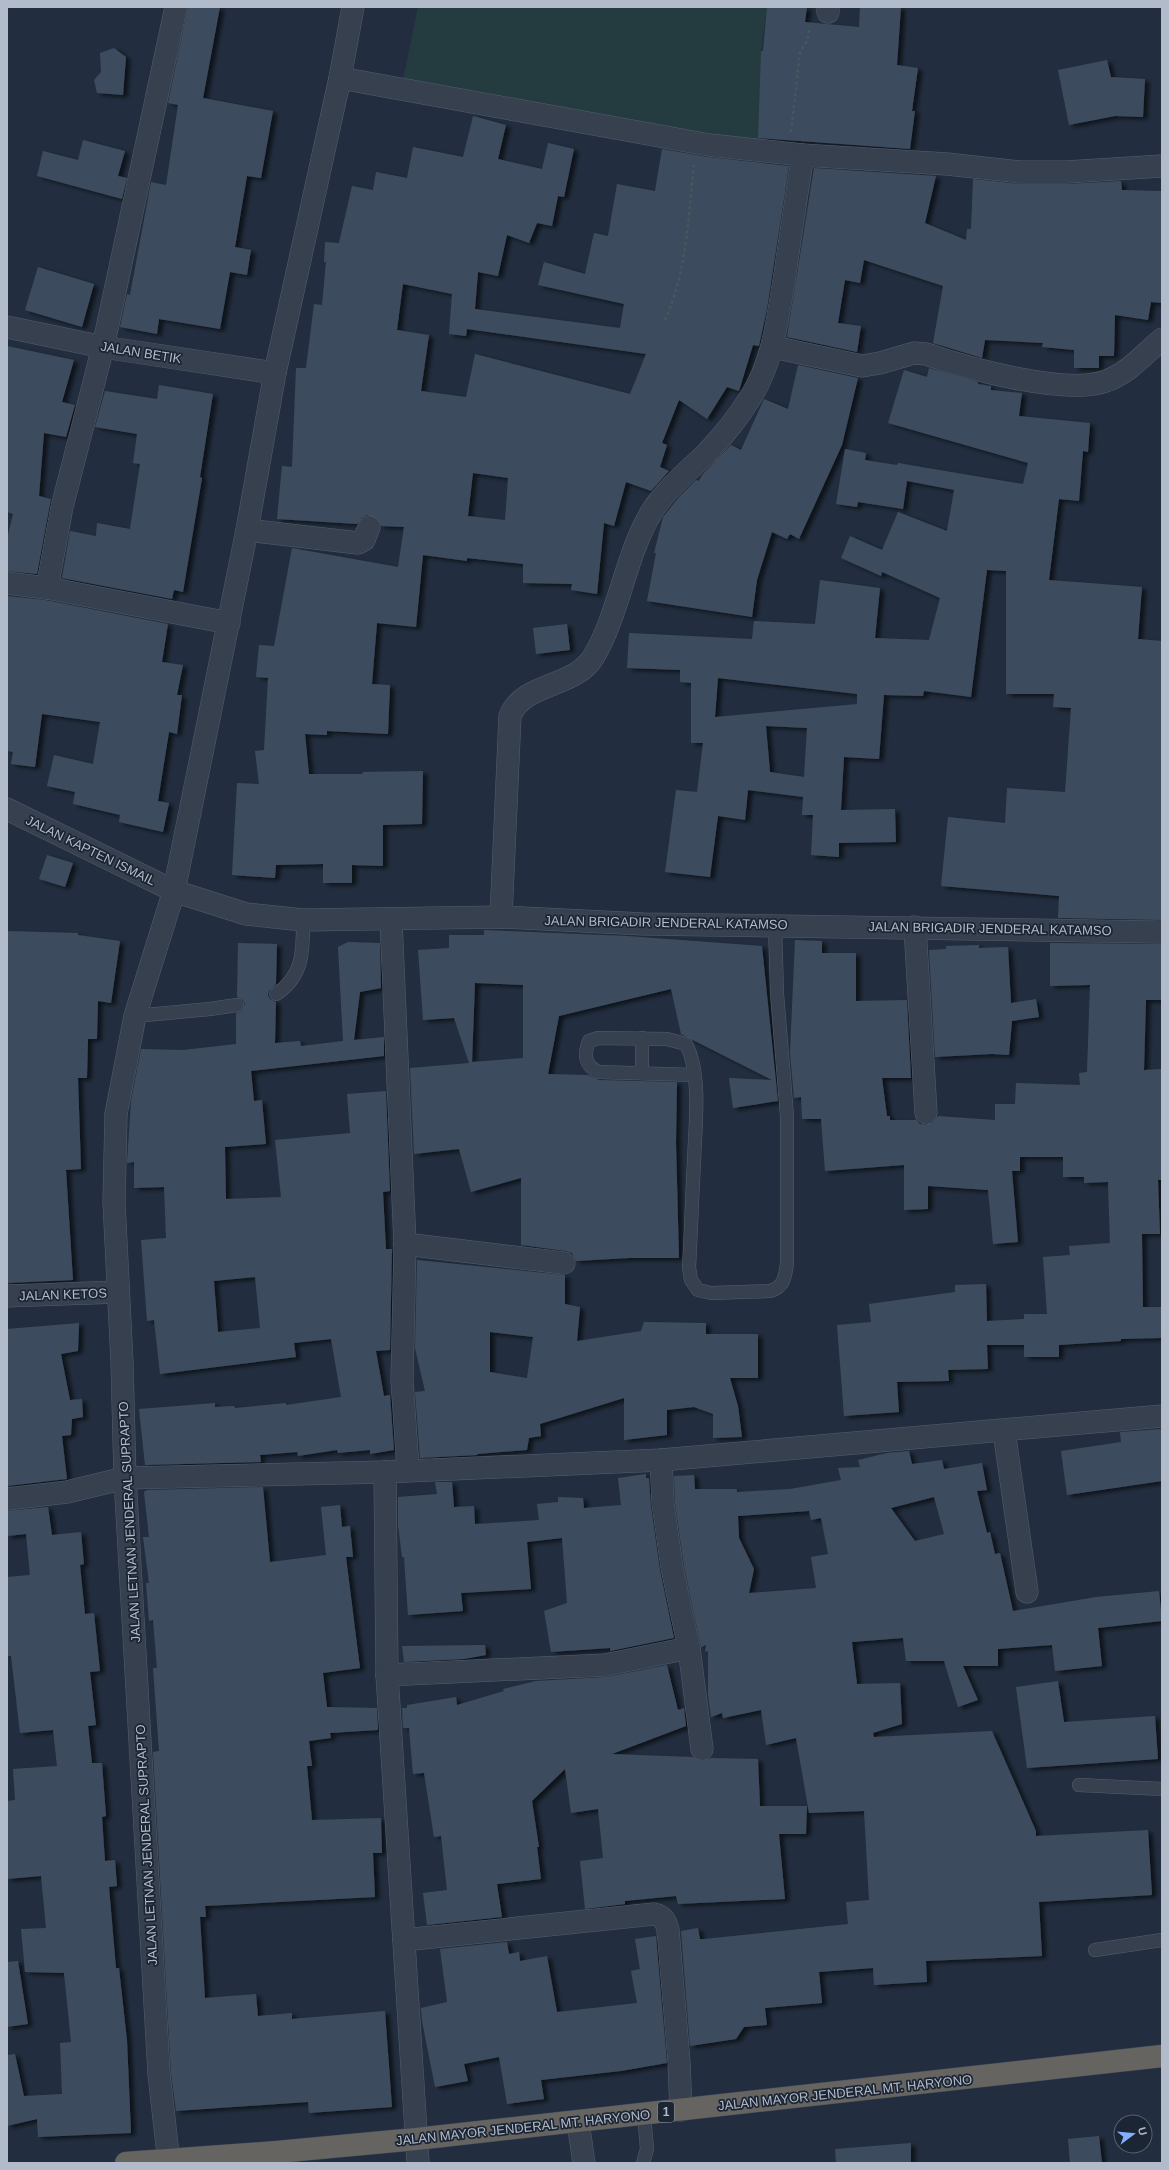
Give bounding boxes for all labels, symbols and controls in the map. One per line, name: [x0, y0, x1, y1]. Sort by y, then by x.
street label: JALAN BETIK: [99, 339, 183, 366]
street label: JALAN KAPTEN ISMAIL: [24, 813, 158, 888]
street label: JALAN BRIGADIR JENDERAL KATAMSO: [544, 913, 788, 932]
street label: JALAN BRIGADIR JENDERAL KATAMSO: [868, 919, 1112, 938]
street label: JALAN KETOS: [19, 1285, 108, 1304]
street label: JALAN LETNAN JENDERAL SUPRAPTO: [116, 1401, 143, 1643]
street label: JALAN LETNAN JENDERAL SUPRAPTO: [133, 1724, 160, 1966]
street label: JALAN MAYOR JENDERAL MT. HARYONO: [717, 2072, 973, 2113]
road number: 1: [658, 2102, 674, 2122]
street label: JALAN MAYOR JENDERAL MT. HARYONO: [395, 2107, 651, 2148]
north arrow: [1113, 2114, 1153, 2154]
text: U: [1136, 2126, 1149, 2137]

